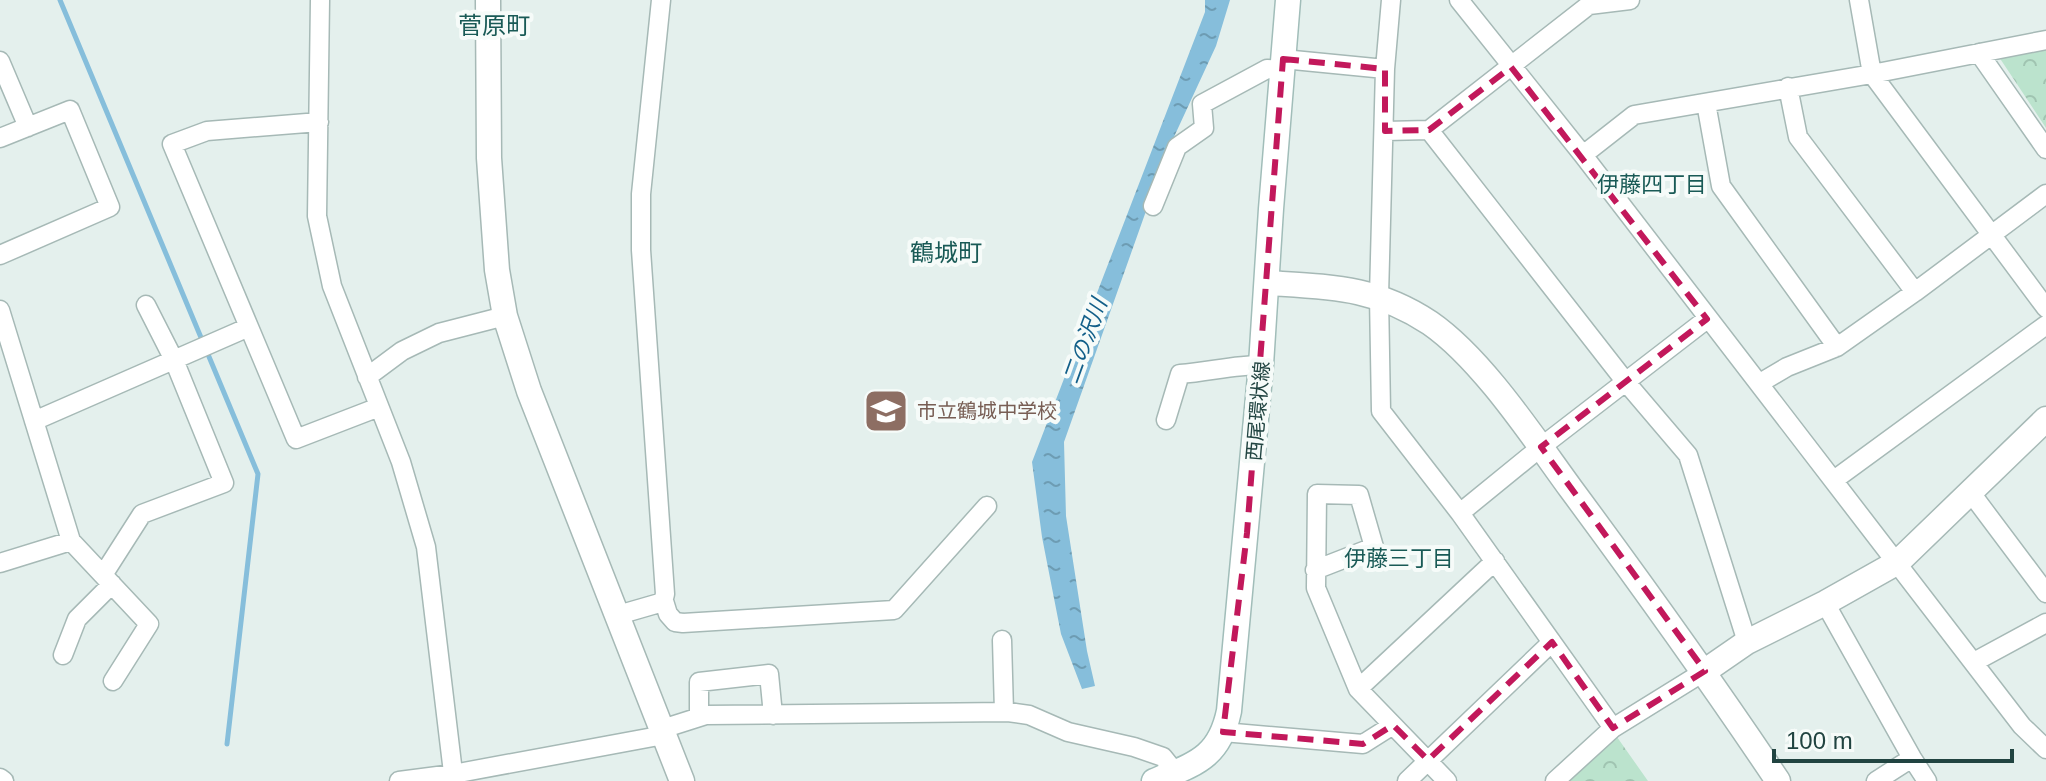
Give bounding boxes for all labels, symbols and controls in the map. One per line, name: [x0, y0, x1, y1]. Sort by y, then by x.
district label: 菅原町: [458, 12, 530, 39]
district label: 伊藤四丁目: [1597, 172, 1707, 197]
district label: 鶴城町: [910, 239, 982, 266]
water label: 二の沢川: [1058, 294, 1112, 387]
street label: 西尾環状線: [1243, 360, 1273, 462]
school or university icon: 市立鶴城中学校: [862, 387, 910, 435]
place label: 市立鶴城中学校: [917, 400, 1057, 422]
district label: 伊藤三丁目: [1344, 546, 1454, 571]
scale bar: [1774, 713, 2012, 763]
text: 100 m: [1786, 727, 1853, 754]

